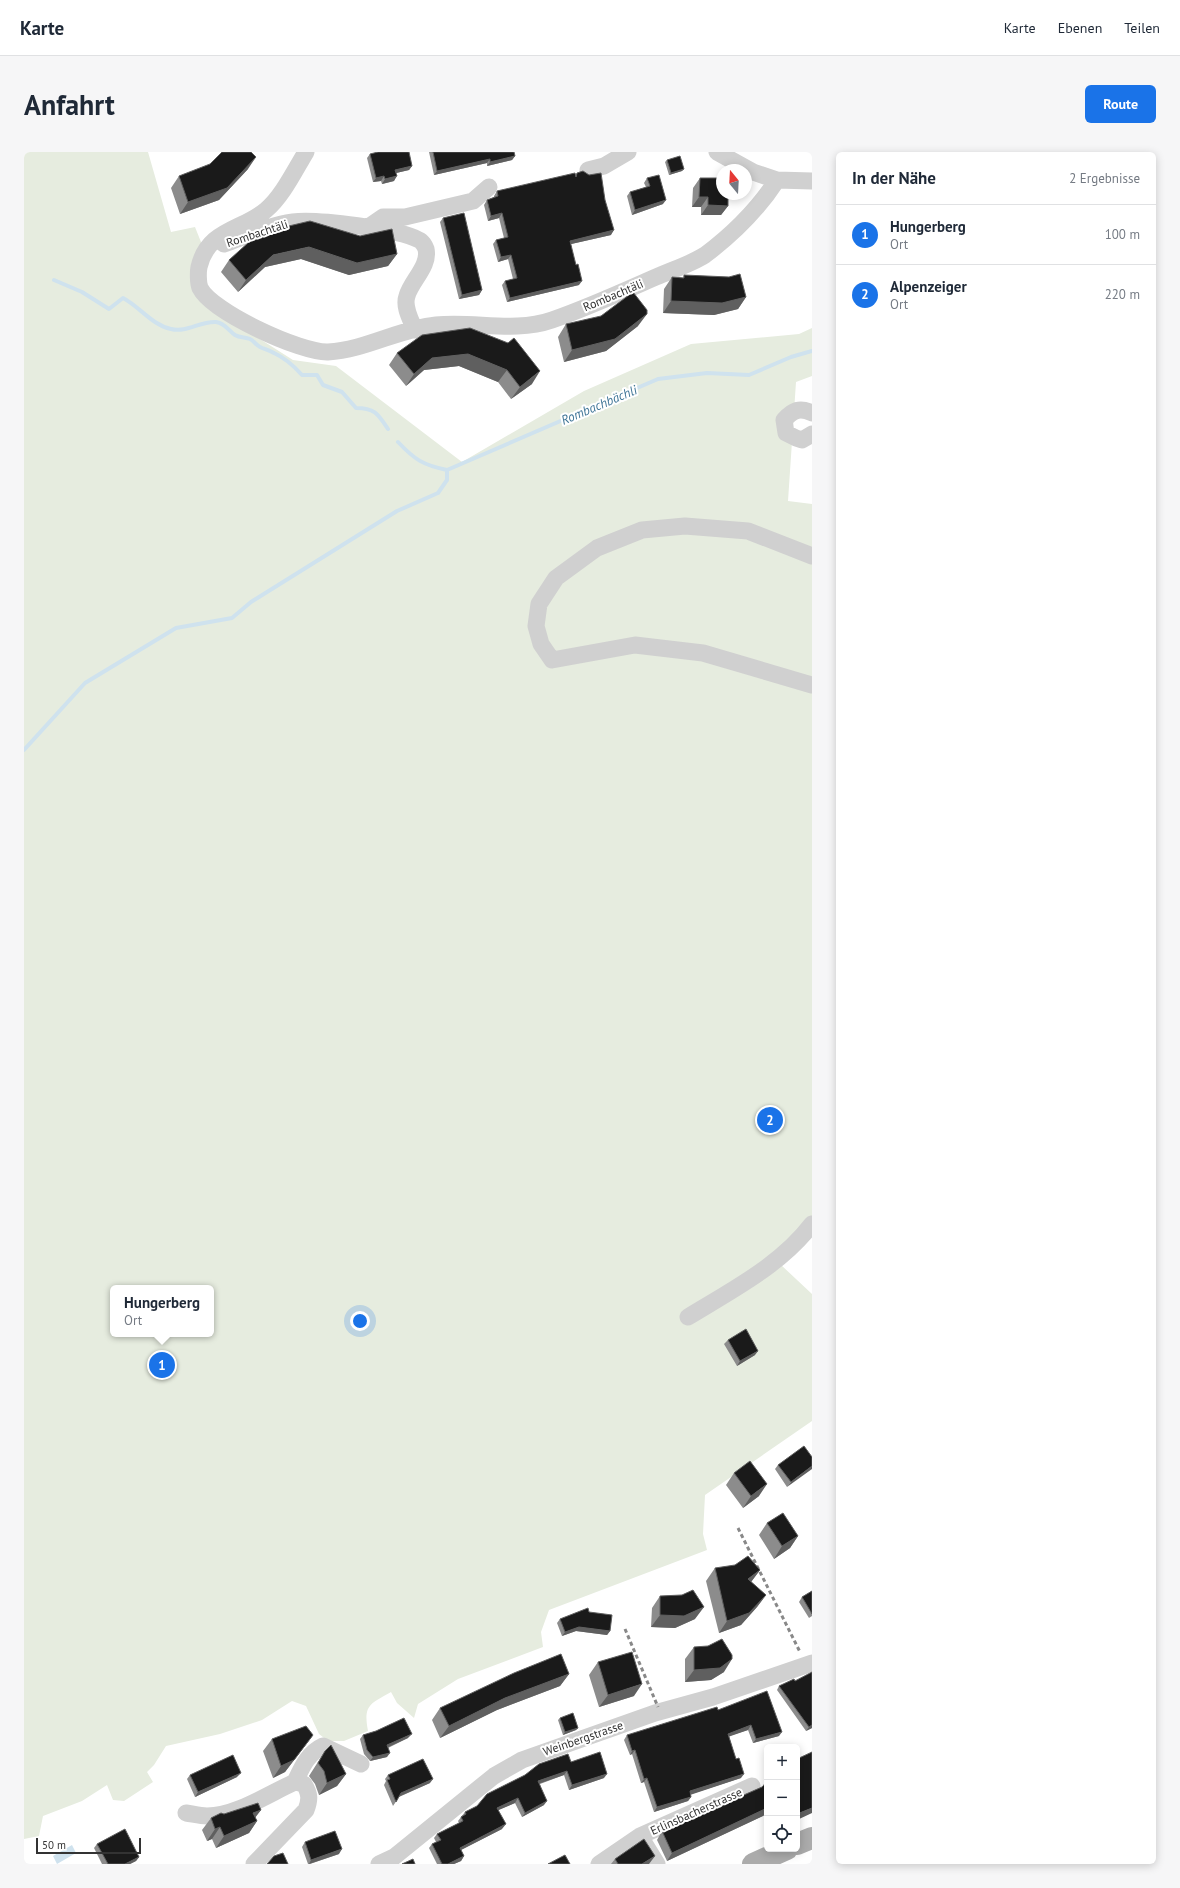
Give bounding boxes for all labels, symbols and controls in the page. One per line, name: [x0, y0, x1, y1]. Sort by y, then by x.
text: Karte: [20, 16, 64, 40]
text: Karte: [1004, 19, 1036, 37]
text: Ebenen: [1058, 19, 1102, 37]
text: Teilen: [1124, 19, 1160, 37]
button: Route: [1085, 85, 1156, 123]
text: Anfahrt: [24, 86, 115, 123]
north arrow: [716, 164, 752, 200]
text: In der Nähe: [852, 167, 936, 189]
text: 2 Ergebnisse: [1069, 170, 1140, 187]
street label: Rombachtäli: [224, 216, 290, 250]
text: Hungerberg: [890, 217, 966, 236]
text: 1: [861, 226, 869, 243]
text: 100 m: [1105, 226, 1140, 243]
text: Ort: [890, 236, 908, 253]
street label: Rombachtäli: [581, 276, 645, 314]
text: Alpenzeiger: [890, 277, 967, 296]
text: 2: [861, 286, 869, 303]
text: 220 m: [1105, 286, 1140, 303]
text: Ort: [890, 296, 908, 313]
water label: Rombachbächli: [558, 381, 640, 429]
pin: 2: [757, 1105, 783, 1135]
popup: [110, 1285, 214, 1337]
text: Hungerberg: [124, 1293, 200, 1312]
your location: [350, 1311, 370, 1331]
text: Ort: [124, 1312, 142, 1329]
pin: 1: [149, 1350, 175, 1380]
street label: Weinbergstrasse: [541, 1717, 625, 1759]
map controls: [764, 1744, 800, 1852]
button: +: [764, 1744, 800, 1780]
button: −: [764, 1780, 800, 1816]
street label: Erlinsbacherstrasse: [648, 1784, 744, 1838]
button: locate: [764, 1816, 800, 1852]
scale bar: [36, 1836, 141, 1855]
text: 50 m: [42, 1838, 66, 1852]

